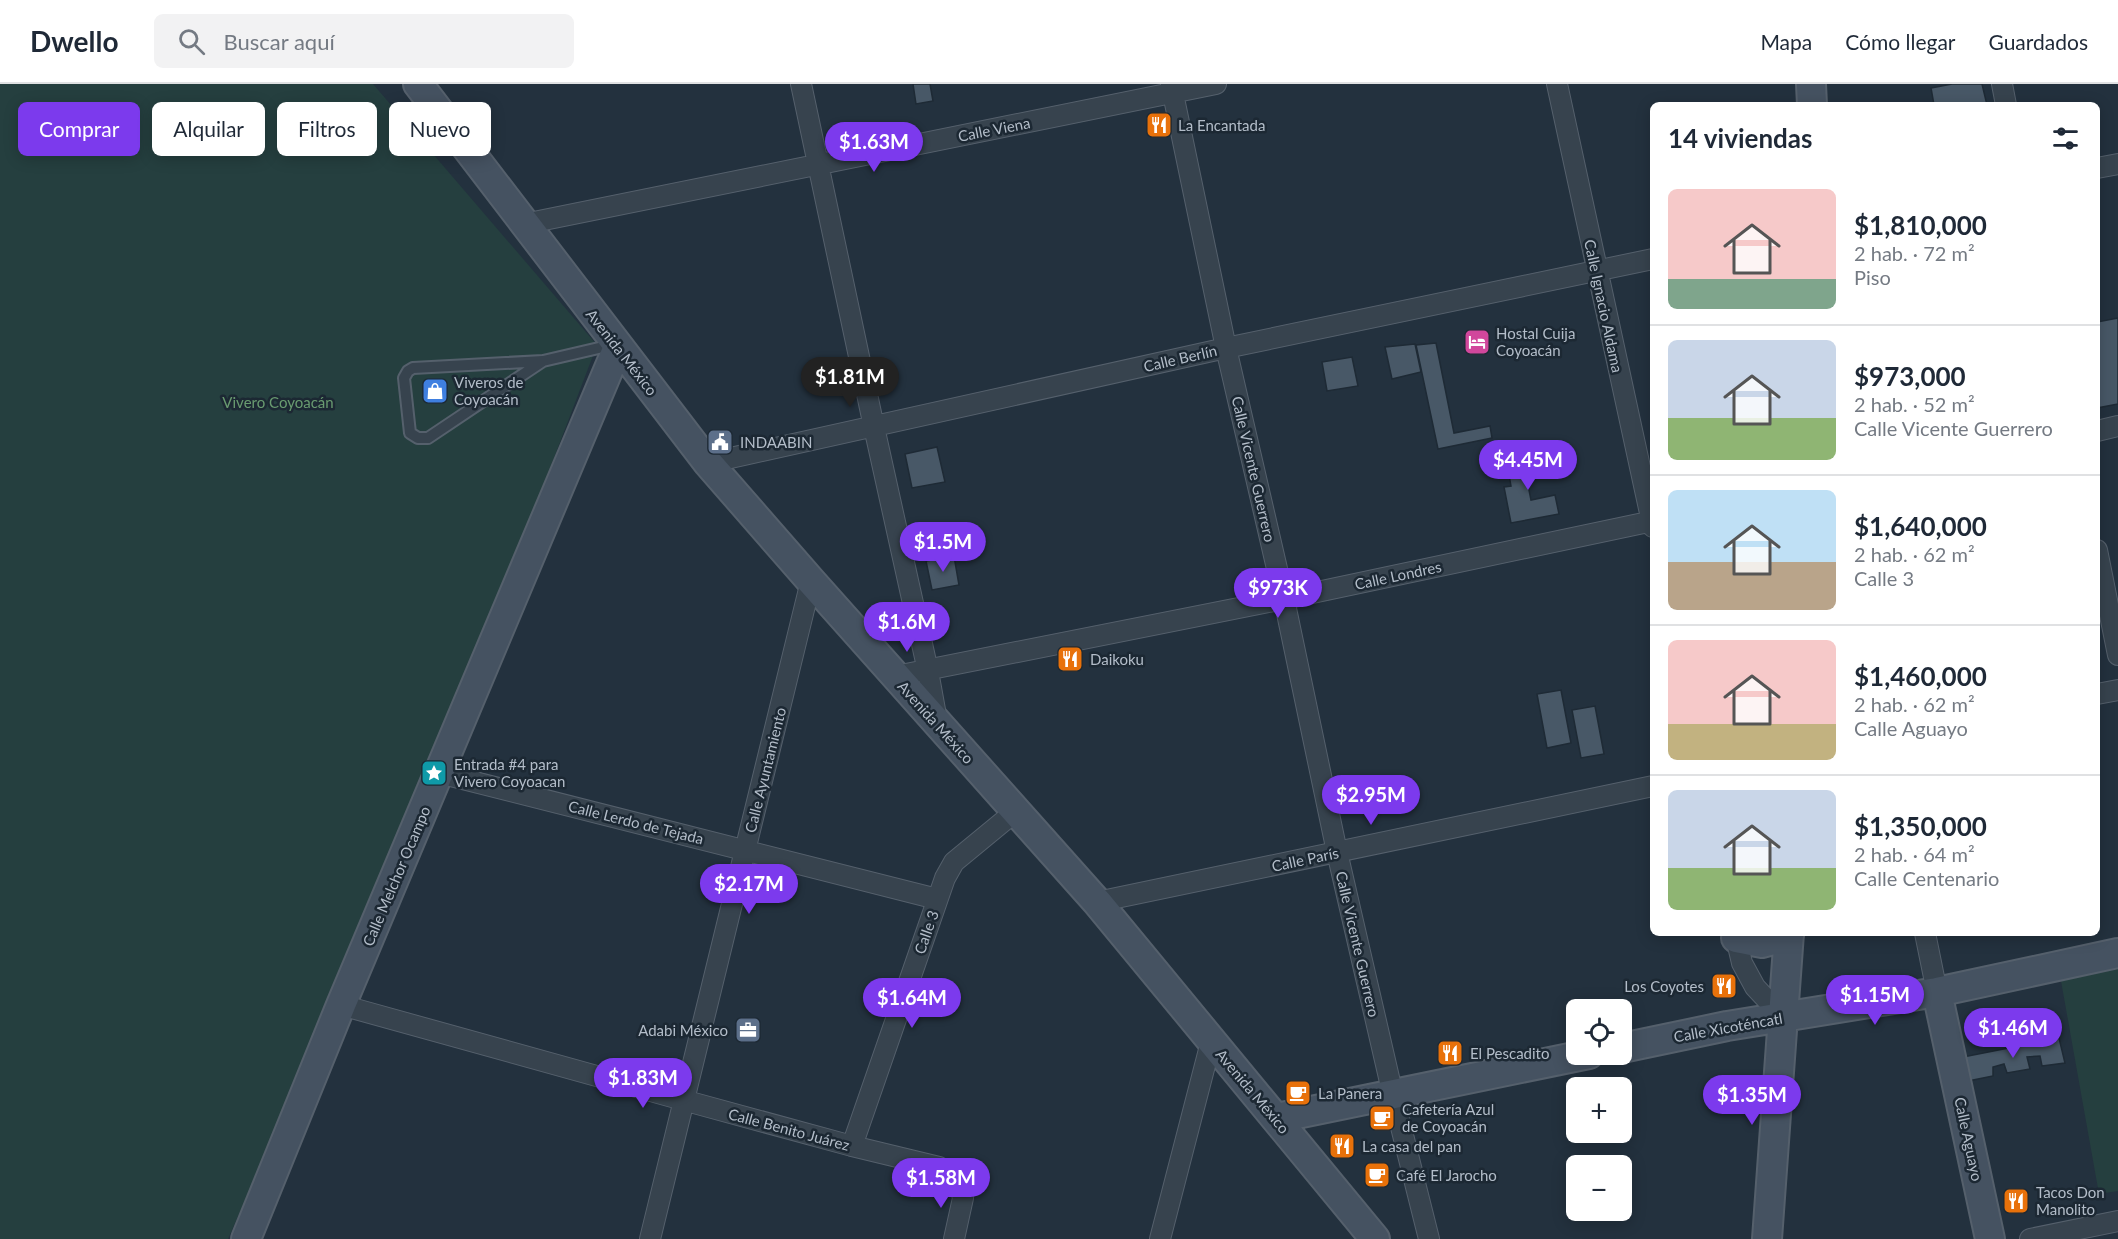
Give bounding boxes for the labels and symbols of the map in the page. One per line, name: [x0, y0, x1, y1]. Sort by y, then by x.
restaurant icon: La Encantada: [1144, 110, 1174, 140]
street label: Calle Viena: [956, 113, 1032, 145]
place label: La Encantada: [1178, 116, 1265, 134]
pin: $1.63M: [825, 122, 923, 173]
street label: Calle Ignacio Aldama: [1581, 238, 1627, 374]
street label: Avenida México: [583, 305, 661, 399]
place label: Hostal Cuija Coyoacán: [1496, 324, 1575, 359]
hotel icon: Hostal Cuija Coyoacán: [1462, 327, 1492, 357]
street label: Calle Berlín: [1142, 341, 1218, 375]
pin: $1.81M: [801, 357, 899, 408]
place label: Viveros de Coyoacán: [454, 373, 524, 408]
shop icon: Viveros de Coyoacán: [420, 376, 450, 406]
park label: Vivero Coyoacán: [222, 393, 334, 411]
street label: Calle Vicente Guerrero: [1228, 394, 1280, 544]
public building icon: INDAABIN: [705, 427, 735, 457]
place label: INDAABIN: [740, 433, 812, 451]
pin: $4.45M: [1479, 440, 1577, 491]
pin: $1.5M: [901, 522, 985, 573]
street label: Calle Londres: [1353, 557, 1443, 593]
pin: $973K: [1236, 568, 1320, 619]
pin: $1.6M: [865, 602, 949, 653]
restaurant icon: Daikoku: [1055, 644, 1085, 674]
place label: Daikoku: [1090, 650, 1144, 668]
street label: Avenida México: [894, 677, 978, 767]
street label: Calle Ayuntamiento: [741, 705, 789, 835]
place label: Entrada #4 para Vivero Coyoacan: [454, 755, 565, 790]
place icon: Entrada #4 para Vivero Coyoacan: [419, 758, 449, 788]
pin: $2.95M: [1322, 775, 1420, 826]
street label: Calle Lerdo de Tejada: [566, 796, 706, 848]
street label: Calle Melchor Ocampo: [358, 803, 434, 949]
street label: Calle París: [1270, 843, 1340, 875]
pin: $2.17M: [700, 864, 798, 915]
street label: Calle Vicente Guerrero: [1332, 869, 1384, 1019]
street label: Calle 3: [910, 908, 942, 956]
restaurant icon: Los Coyotes: [1709, 971, 1739, 1001]
pin: $1.15M: [1826, 975, 1924, 1026]
place label: Los Coyotes: [1624, 977, 1704, 995]
pin: $1.64M: [863, 978, 961, 1029]
pin: $1.46M: [1964, 1008, 2062, 1059]
street label: Calle Xicoténcatl: [1672, 1009, 1784, 1045]
office icon: Adabi México: [733, 1015, 763, 1045]
place label: Adabi México: [638, 1021, 728, 1039]
restaurant icon: El Pescadito: [1435, 1038, 1465, 1068]
place label: El Pescadito: [1470, 1044, 1549, 1062]
street label: Avenida México: [1212, 1045, 1294, 1137]
pin: $1.83M: [594, 1058, 692, 1109]
pin: $1.35M: [1703, 1075, 1801, 1126]
cafe icon: La Panera: [1283, 1078, 1313, 1108]
place label: La Panera: [1318, 1084, 1382, 1102]
street label: Calle Aguayo: [1951, 1095, 1987, 1183]
place label: Cafetería Azul de Coyoacán: [1402, 1100, 1494, 1135]
cafe icon: Cafetería Azul de Coyoacán: [1367, 1103, 1397, 1133]
street label: Calle Benito Juárez: [726, 1104, 852, 1154]
restaurant icon: La casa del pan: [1327, 1131, 1357, 1161]
place label: La casa del pan: [1362, 1137, 1461, 1155]
pin: $1.58M: [892, 1158, 990, 1209]
cafe icon: Café El Jarocho: [1362, 1160, 1392, 1190]
place label: Café El Jarocho: [1396, 1166, 1497, 1184]
place label: Tacos Don Manolito: [2036, 1183, 2105, 1218]
restaurant icon: Tacos Don Manolito: [2001, 1186, 2031, 1216]

